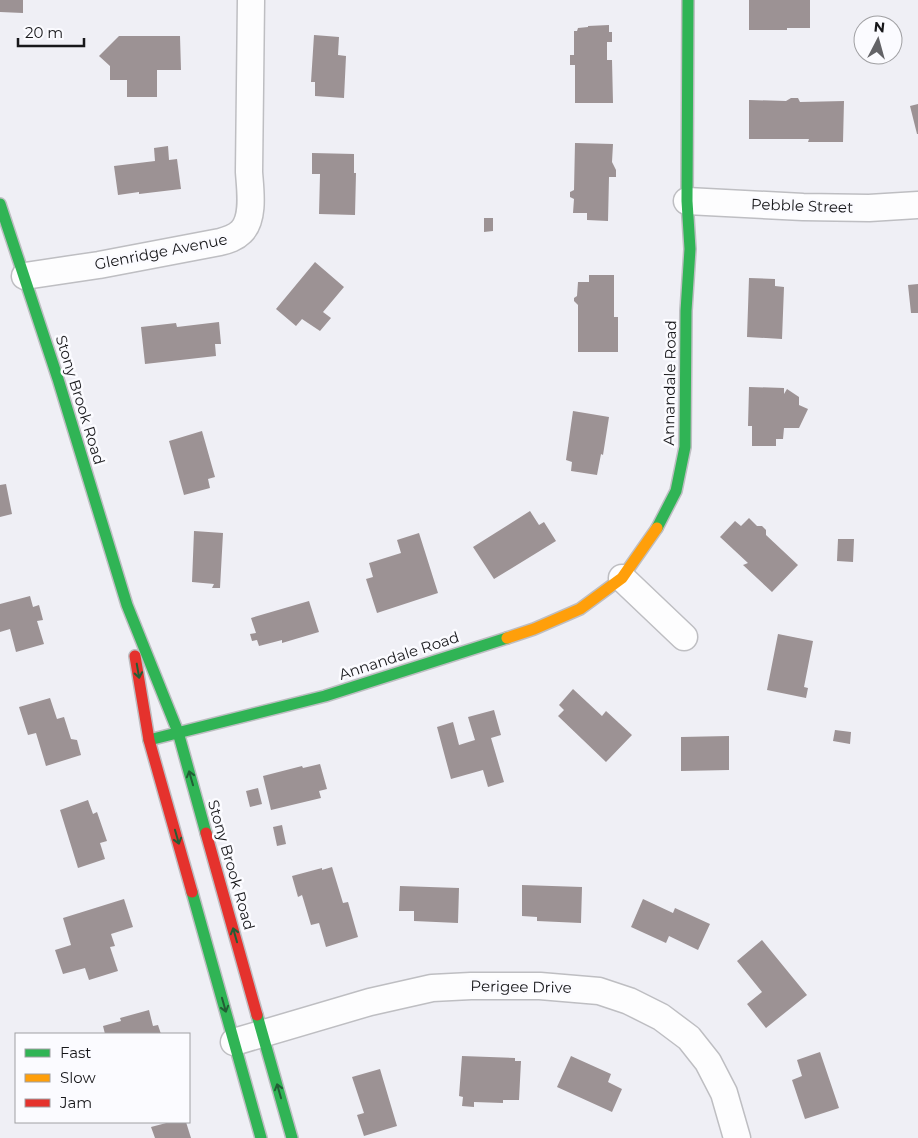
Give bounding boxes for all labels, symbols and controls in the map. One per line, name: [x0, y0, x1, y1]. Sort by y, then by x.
scale bar: [18, 15, 84, 47]
north arrow: [853, 15, 903, 65]
text: N: [873, 18, 886, 37]
text: 20 m: [25, 23, 63, 42]
street label: Pebble Street: [751, 194, 853, 217]
street label: Glenridge Avenue: [93, 229, 229, 274]
street label: Annandale Road: [659, 320, 680, 446]
street label: Stony Brook Road: [52, 333, 109, 467]
street label: Annandale Road: [336, 627, 461, 684]
one-way arrow: [133, 662, 143, 678]
one-way arrow: [186, 771, 195, 787]
street label: Stony Brook Road: [204, 798, 259, 932]
one-way arrow: [172, 829, 182, 845]
one-way arrow: [229, 927, 239, 943]
street label: Perigee Drive: [470, 976, 572, 997]
one-way arrow: [220, 997, 229, 1013]
legend: [15, 1033, 190, 1123]
text: Fast: [60, 1043, 91, 1062]
text: Slow: [60, 1068, 96, 1087]
one-way arrow: [273, 1084, 283, 1100]
text: Jam: [59, 1093, 92, 1112]

